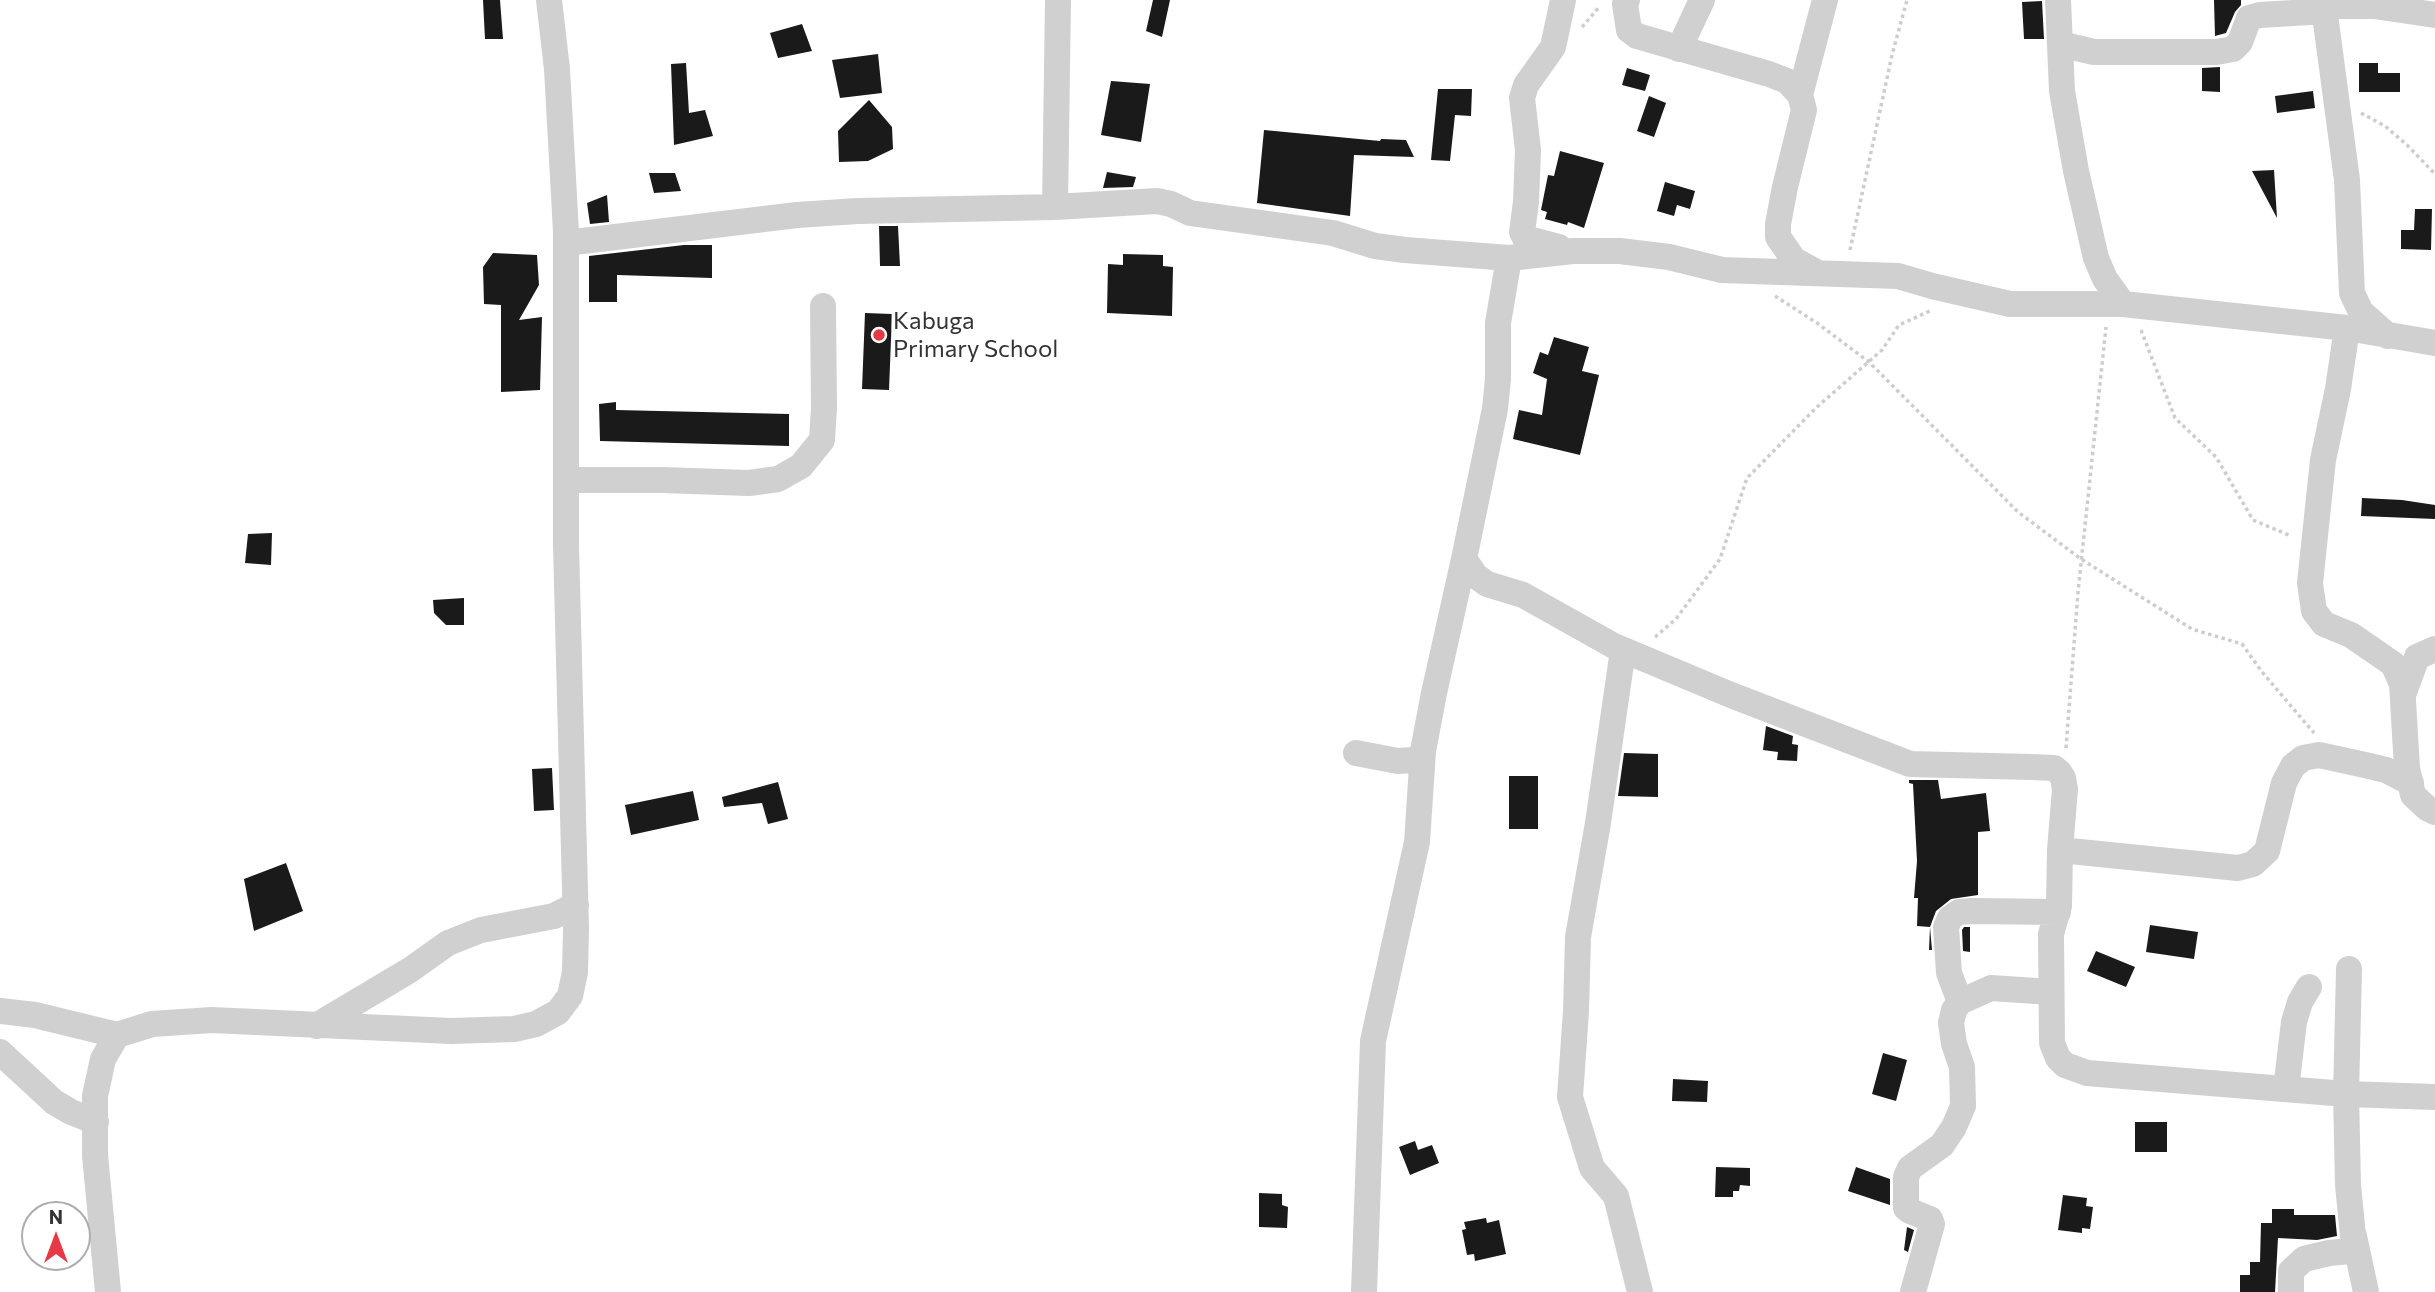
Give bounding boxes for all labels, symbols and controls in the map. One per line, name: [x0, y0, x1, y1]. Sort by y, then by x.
place label: Kabuga Primary School: [893, 307, 1058, 363]
marker: Kabuga Primary School: [871, 327, 887, 343]
north arrow: [21, 1201, 91, 1271]
text: N: [49, 1205, 63, 1228]

